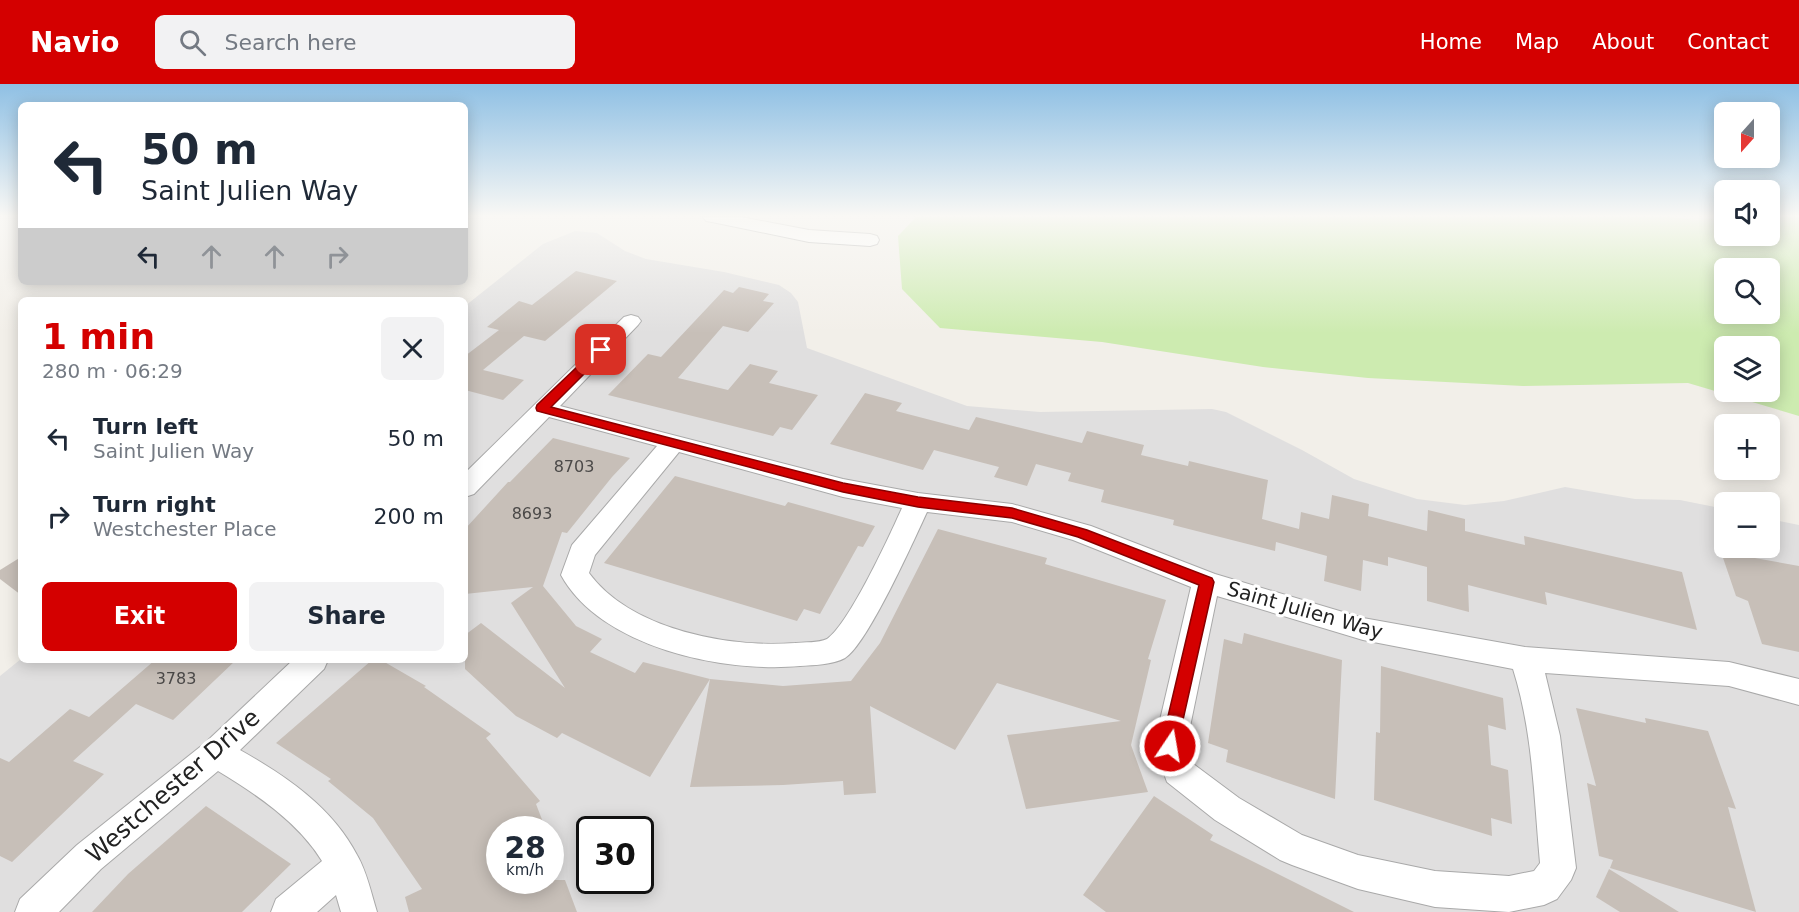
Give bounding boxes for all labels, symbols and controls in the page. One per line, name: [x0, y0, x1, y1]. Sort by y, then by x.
search box: [155, 15, 575, 69]
text: Navio: [30, 26, 119, 59]
icon: search: [176, 26, 209, 59]
text: Search here: [224, 30, 357, 55]
text: Home: [1420, 30, 1482, 54]
text: Map: [1515, 30, 1559, 54]
text: About: [1592, 30, 1654, 54]
text: Contact: [1687, 30, 1769, 54]
north arrow: [1714, 102, 1780, 168]
map controls: [1714, 102, 1780, 558]
text: 50 m: [141, 125, 258, 174]
icon: left: [42, 126, 120, 204]
text: Saint Julien Way: [141, 175, 358, 206]
button: sound: [1714, 180, 1780, 246]
icon: left: [132, 240, 165, 273]
icon: ahead: [195, 240, 228, 273]
icon: ahead: [258, 240, 291, 273]
icon: right: [321, 240, 354, 273]
button: search: [1714, 258, 1780, 324]
text: 1 min: [42, 316, 155, 357]
button: close: [381, 317, 444, 380]
pin: [575, 324, 626, 375]
icon: arrive: [584, 333, 617, 366]
button: layers: [1714, 336, 1780, 402]
text: 280 m · 06:29: [42, 359, 183, 383]
text: Turn left: [93, 414, 198, 439]
button: +: [1714, 414, 1780, 480]
icon: left: [42, 422, 75, 455]
text: 50 m: [388, 426, 444, 451]
text: Saint Julien Way: [93, 439, 254, 463]
house number: 8703: [554, 457, 594, 476]
text: Turn right: [93, 492, 216, 517]
button: −: [1714, 492, 1780, 558]
icon: right: [42, 500, 75, 533]
text: 200 m: [374, 504, 444, 529]
house number: 8693: [512, 504, 552, 523]
text: Westchester Place: [93, 517, 276, 541]
street label: Saint Julien Way: [1224, 576, 1386, 644]
button: Exit: [42, 582, 237, 651]
button: Share: [249, 582, 444, 651]
house number: 3783: [156, 669, 196, 688]
street label: Westchester Drive: [81, 703, 265, 869]
position arrow: [1138, 714, 1202, 778]
speed limit sign: 30: [576, 816, 654, 894]
text: 28: [504, 830, 546, 865]
text: km/h: [506, 861, 544, 879]

